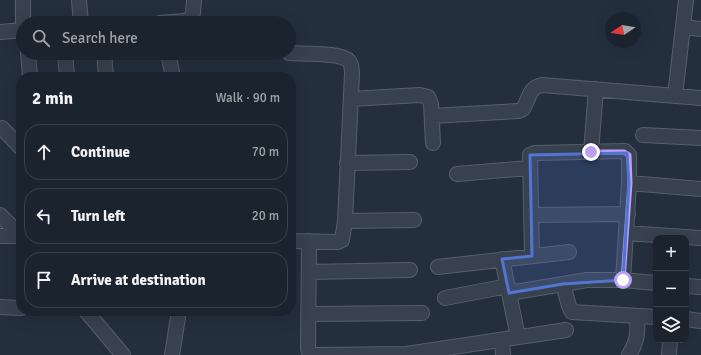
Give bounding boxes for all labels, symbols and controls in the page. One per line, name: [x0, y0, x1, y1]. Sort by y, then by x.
north arrow: [605, 12, 641, 48]
search box: [16, 16, 296, 60]
icon: search: [30, 27, 52, 49]
text: Search here: [62, 29, 138, 47]
text: 2 min: [32, 88, 73, 109]
text: Walk · 90 m: [216, 90, 280, 106]
icon: ahead: [33, 141, 55, 163]
text: Continue: [71, 143, 130, 161]
route end: [582, 143, 600, 161]
text: 70 m: [252, 144, 279, 160]
icon: left: [33, 205, 55, 227]
text: Turn left: [71, 207, 125, 225]
text: 20 m: [252, 208, 279, 224]
map controls: [653, 235, 689, 343]
button: +: [653, 235, 689, 271]
icon: arrive: [33, 269, 55, 291]
text: Arrive at destination: [71, 271, 206, 289]
route start: [614, 271, 632, 289]
button: −: [653, 271, 689, 307]
button: layers: [653, 307, 689, 343]

